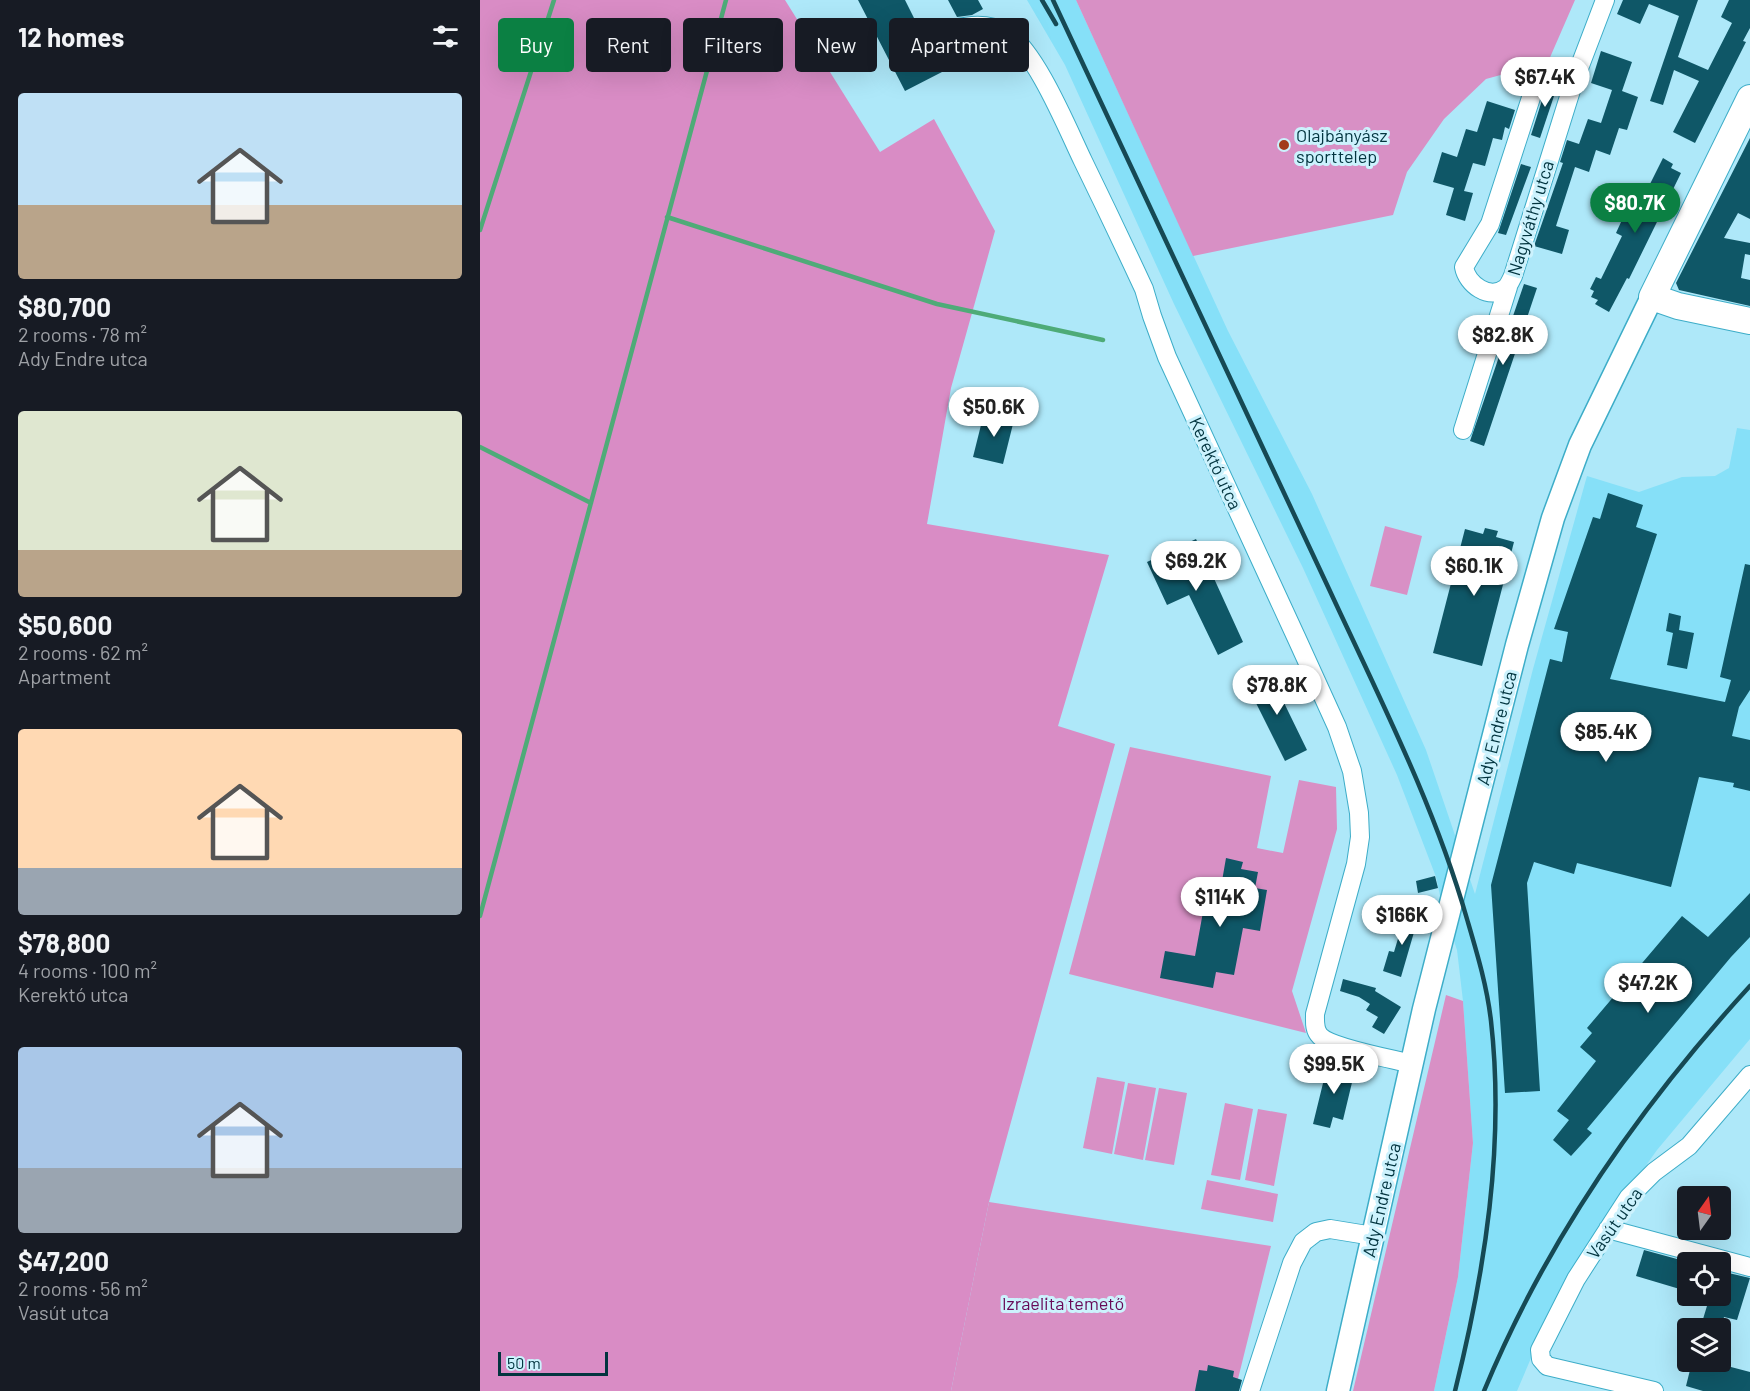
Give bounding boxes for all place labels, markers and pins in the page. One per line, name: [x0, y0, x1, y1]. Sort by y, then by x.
pin: $67.4K: [1496, 57, 1594, 108]
place label: Olajbányász sporttelep: [1296, 124, 1387, 167]
marker: Olajbányász sporttelep: [1277, 138, 1291, 152]
pin: $80.7K: [1586, 183, 1684, 234]
pin: $82.8K: [1454, 315, 1552, 366]
pin: $50.6K: [945, 387, 1043, 438]
pin: $69.2K: [1147, 541, 1245, 592]
pin: $60.1K: [1425, 546, 1523, 597]
pin: $78.8K: [1228, 665, 1326, 716]
pin: $85.4K: [1557, 712, 1655, 763]
pin: $114K: [1178, 877, 1262, 928]
pin: $166K: [1360, 895, 1444, 946]
pin: $47.2K: [1599, 963, 1697, 1014]
pin: $99.5K: [1285, 1044, 1383, 1095]

